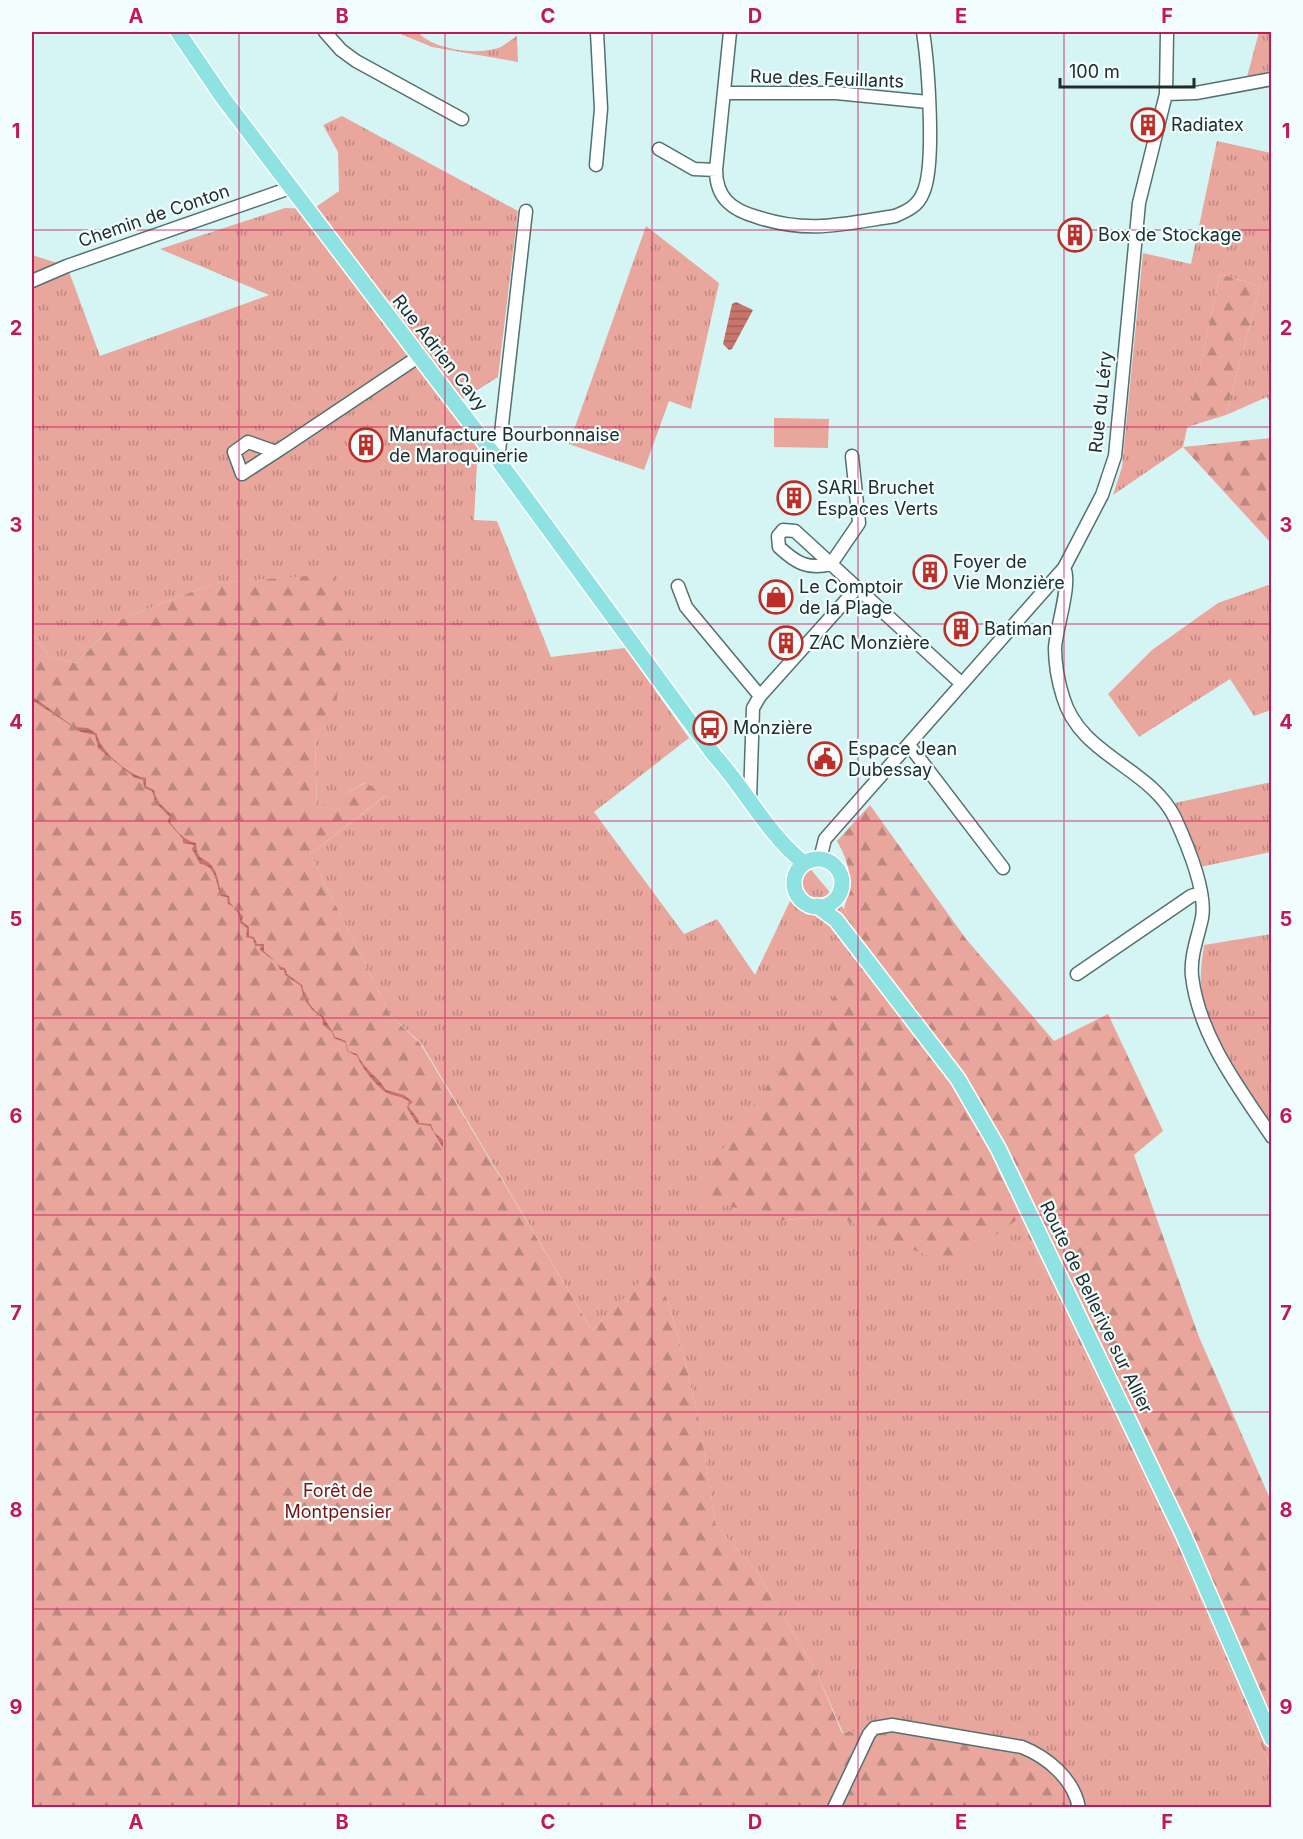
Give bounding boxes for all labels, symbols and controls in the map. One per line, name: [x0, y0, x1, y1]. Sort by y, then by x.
text: A: [129, 4, 144, 28]
text: B: [335, 4, 349, 28]
text: C: [541, 4, 555, 28]
text: D: [748, 4, 762, 28]
text: E: [955, 4, 967, 28]
text: F: [1161, 4, 1173, 28]
scale bar: [1060, 51, 1194, 89]
text: 100 m: [1069, 61, 1120, 82]
street label: Rue des Feuillants: [750, 65, 904, 92]
building icon: Radiatex: [1130, 107, 1166, 143]
place label: Radiatex: [1171, 114, 1244, 135]
text: 1: [12, 119, 20, 143]
text: 1: [1282, 119, 1290, 143]
street label: Chemin de Conton: [76, 180, 232, 251]
building icon: Box de Stockage: [1057, 217, 1093, 253]
place label: Box de Stockage: [1098, 224, 1242, 245]
street label: Rue Adrien Cavy: [388, 290, 492, 415]
text: 2: [10, 316, 22, 340]
text: 2: [1280, 316, 1292, 340]
street label: Rue du Léry: [1085, 350, 1116, 454]
place label: Manufacture Bourbonnaise de Maroquinerie: [389, 424, 620, 466]
building icon: Manufacture Bourbonnaise de Maroquinerie: [348, 427, 384, 463]
place label: SARL Bruchet Espaces Verts: [817, 477, 938, 519]
building icon: SARL Bruchet Espaces Verts: [776, 480, 812, 516]
text: 3: [10, 513, 22, 537]
text: 3: [1280, 513, 1292, 537]
place label: Foyer de Vie Monzière: [953, 551, 1065, 593]
building icon: Foyer de Vie Monzière: [912, 554, 948, 590]
place label: Le Comptoir de la Plage: [799, 576, 903, 618]
shop icon: Le Comptoir de la Plage: [758, 579, 794, 615]
building icon: Batiman: [943, 611, 979, 647]
place label: Batiman: [984, 618, 1053, 639]
building icon: ZAC Monzière: [768, 625, 804, 661]
place label: ZAC Monzière: [809, 632, 930, 653]
text: 4: [9, 710, 23, 734]
bus stop icon: Monzière: [692, 710, 728, 746]
text: 4: [1279, 710, 1293, 734]
place label: Monzière: [733, 717, 812, 738]
place label: Espace Jean Dubessay: [848, 738, 957, 780]
public building icon: Espace Jean Dubessay: [807, 741, 843, 777]
text: 5: [10, 907, 22, 931]
text: 5: [1280, 907, 1292, 931]
text: 6: [10, 1104, 23, 1128]
text: 6: [1280, 1104, 1293, 1128]
street label: Route de Bellerive sur Allier: [1036, 1197, 1157, 1417]
text: 7: [10, 1301, 22, 1325]
text: 7: [1280, 1301, 1292, 1325]
park label: Forêt de Montpensier: [285, 1480, 392, 1522]
text: 8: [9, 1498, 23, 1522]
text: 8: [1279, 1498, 1293, 1522]
text: 9: [10, 1695, 23, 1719]
text: 9: [1280, 1695, 1293, 1719]
text: A: [129, 1810, 144, 1834]
text: B: [335, 1810, 349, 1834]
text: C: [541, 1810, 555, 1834]
text: D: [748, 1810, 762, 1834]
text: E: [955, 1810, 967, 1834]
text: F: [1161, 1810, 1173, 1834]

